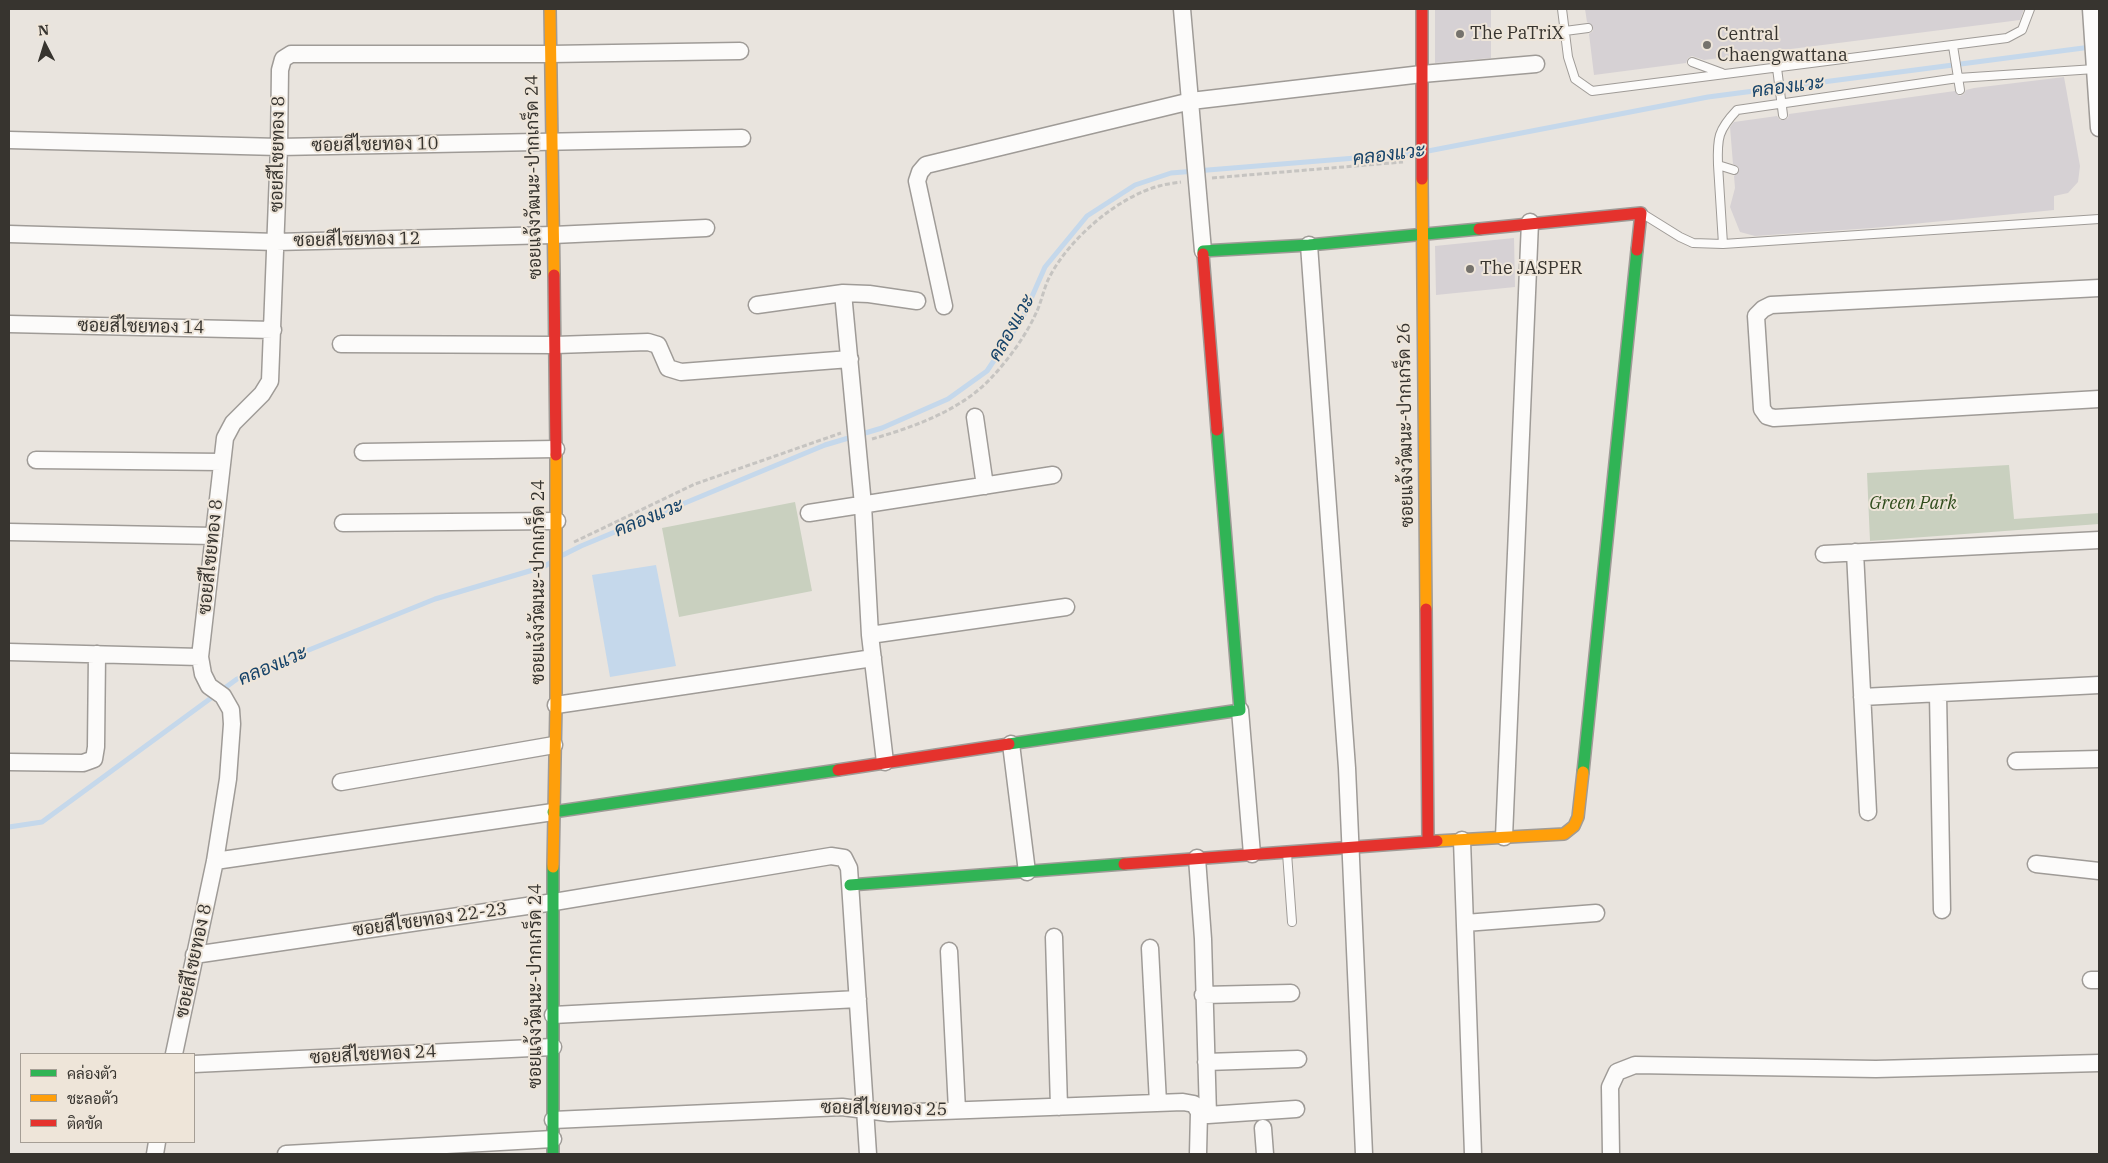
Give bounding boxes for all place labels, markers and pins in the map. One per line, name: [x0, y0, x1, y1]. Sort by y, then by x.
place label: The PaTriX: [1470, 23, 1564, 45]
place label: Central Chaengwattana: [1717, 24, 1848, 66]
marker: The PaTriX: [1454, 28, 1466, 40]
marker: Central Chaengwattana: [1701, 39, 1713, 51]
place label: The JASPER: [1480, 258, 1582, 280]
marker: The JASPER: [1464, 263, 1476, 275]

